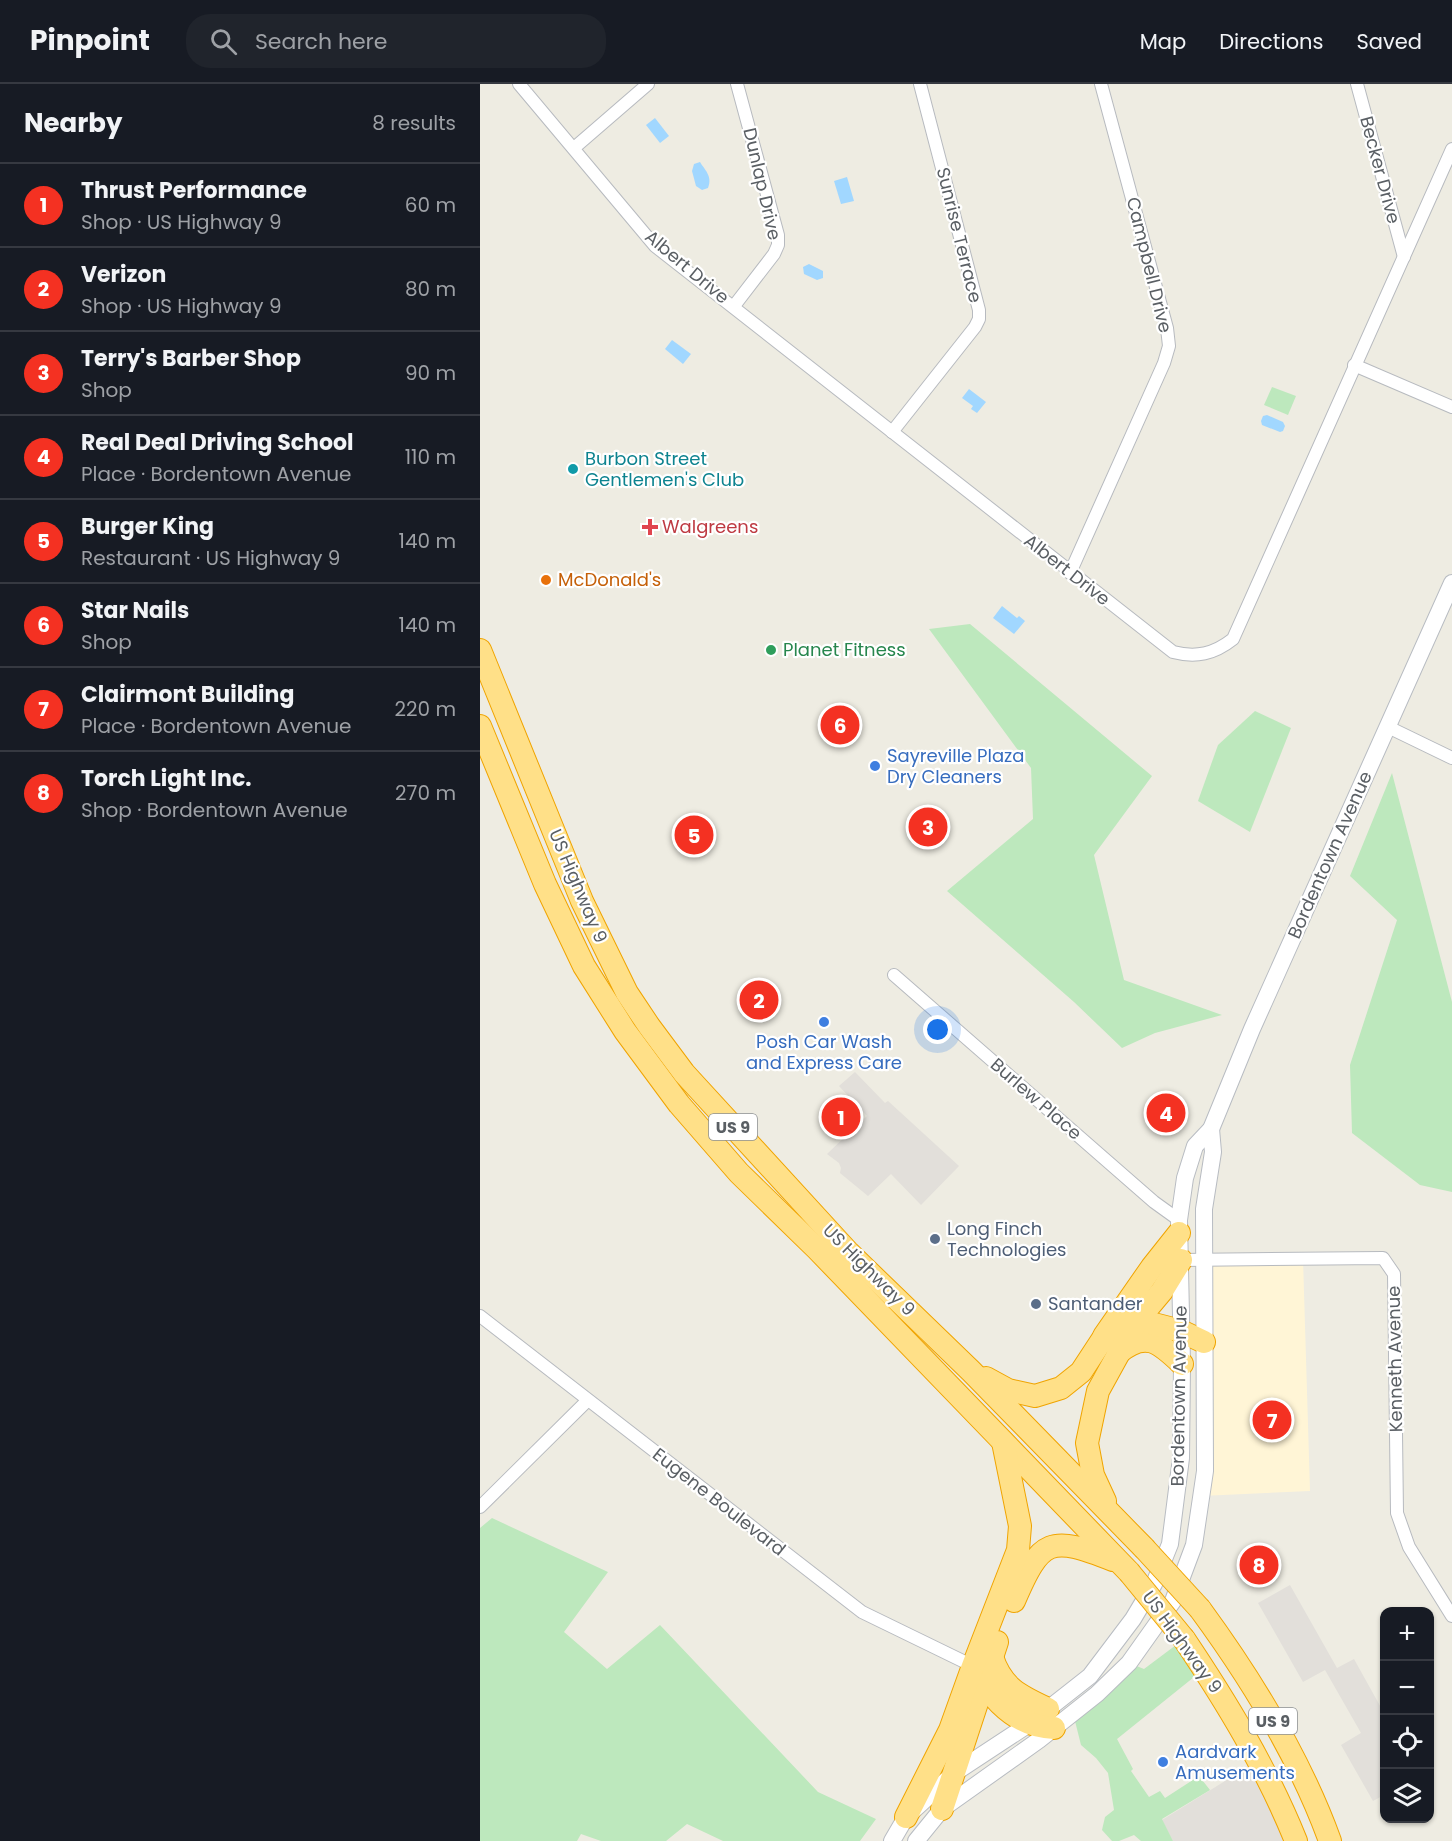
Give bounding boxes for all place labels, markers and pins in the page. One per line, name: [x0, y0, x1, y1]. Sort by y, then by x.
place label: Burbon Street Gentlemen's Club: [585, 446, 744, 492]
marker: Burbon Street Gentlemen's Club: [566, 462, 580, 476]
place label: Walgreens: [662, 514, 758, 539]
marker: Walgreens: [643, 520, 657, 534]
place label: McDonald's: [558, 567, 661, 592]
marker: McDonald's: [539, 573, 553, 587]
place label: Planet Fitness: [783, 637, 906, 662]
marker: Planet Fitness: [764, 643, 778, 657]
pin: 6: [820, 702, 860, 748]
place label: Sayreville Plaza Dry Cleaners: [887, 743, 1024, 789]
marker: Sayreville Plaza Dry Cleaners: [868, 759, 882, 773]
pin: 3: [908, 804, 948, 850]
pin: 5: [674, 812, 714, 858]
pin: 2: [740, 978, 778, 1022]
marker: Posh Car Wash and Express Care: [817, 1015, 831, 1029]
place label: Posh Car Wash and Express Care: [746, 1029, 902, 1075]
pin: 4: [1146, 1090, 1186, 1136]
pin: 1: [822, 1094, 860, 1140]
place label: Long Finch Technologies: [947, 1216, 1066, 1262]
marker: Long Finch Technologies: [928, 1232, 942, 1246]
place label: Santander: [1048, 1291, 1143, 1316]
marker: Santander: [1029, 1297, 1043, 1311]
pin: 7: [1252, 1398, 1292, 1442]
pin: 8: [1240, 1542, 1278, 1588]
place label: Aardvark Amusements: [1175, 1739, 1295, 1785]
marker: Aardvark Amusements: [1156, 1755, 1170, 1769]

